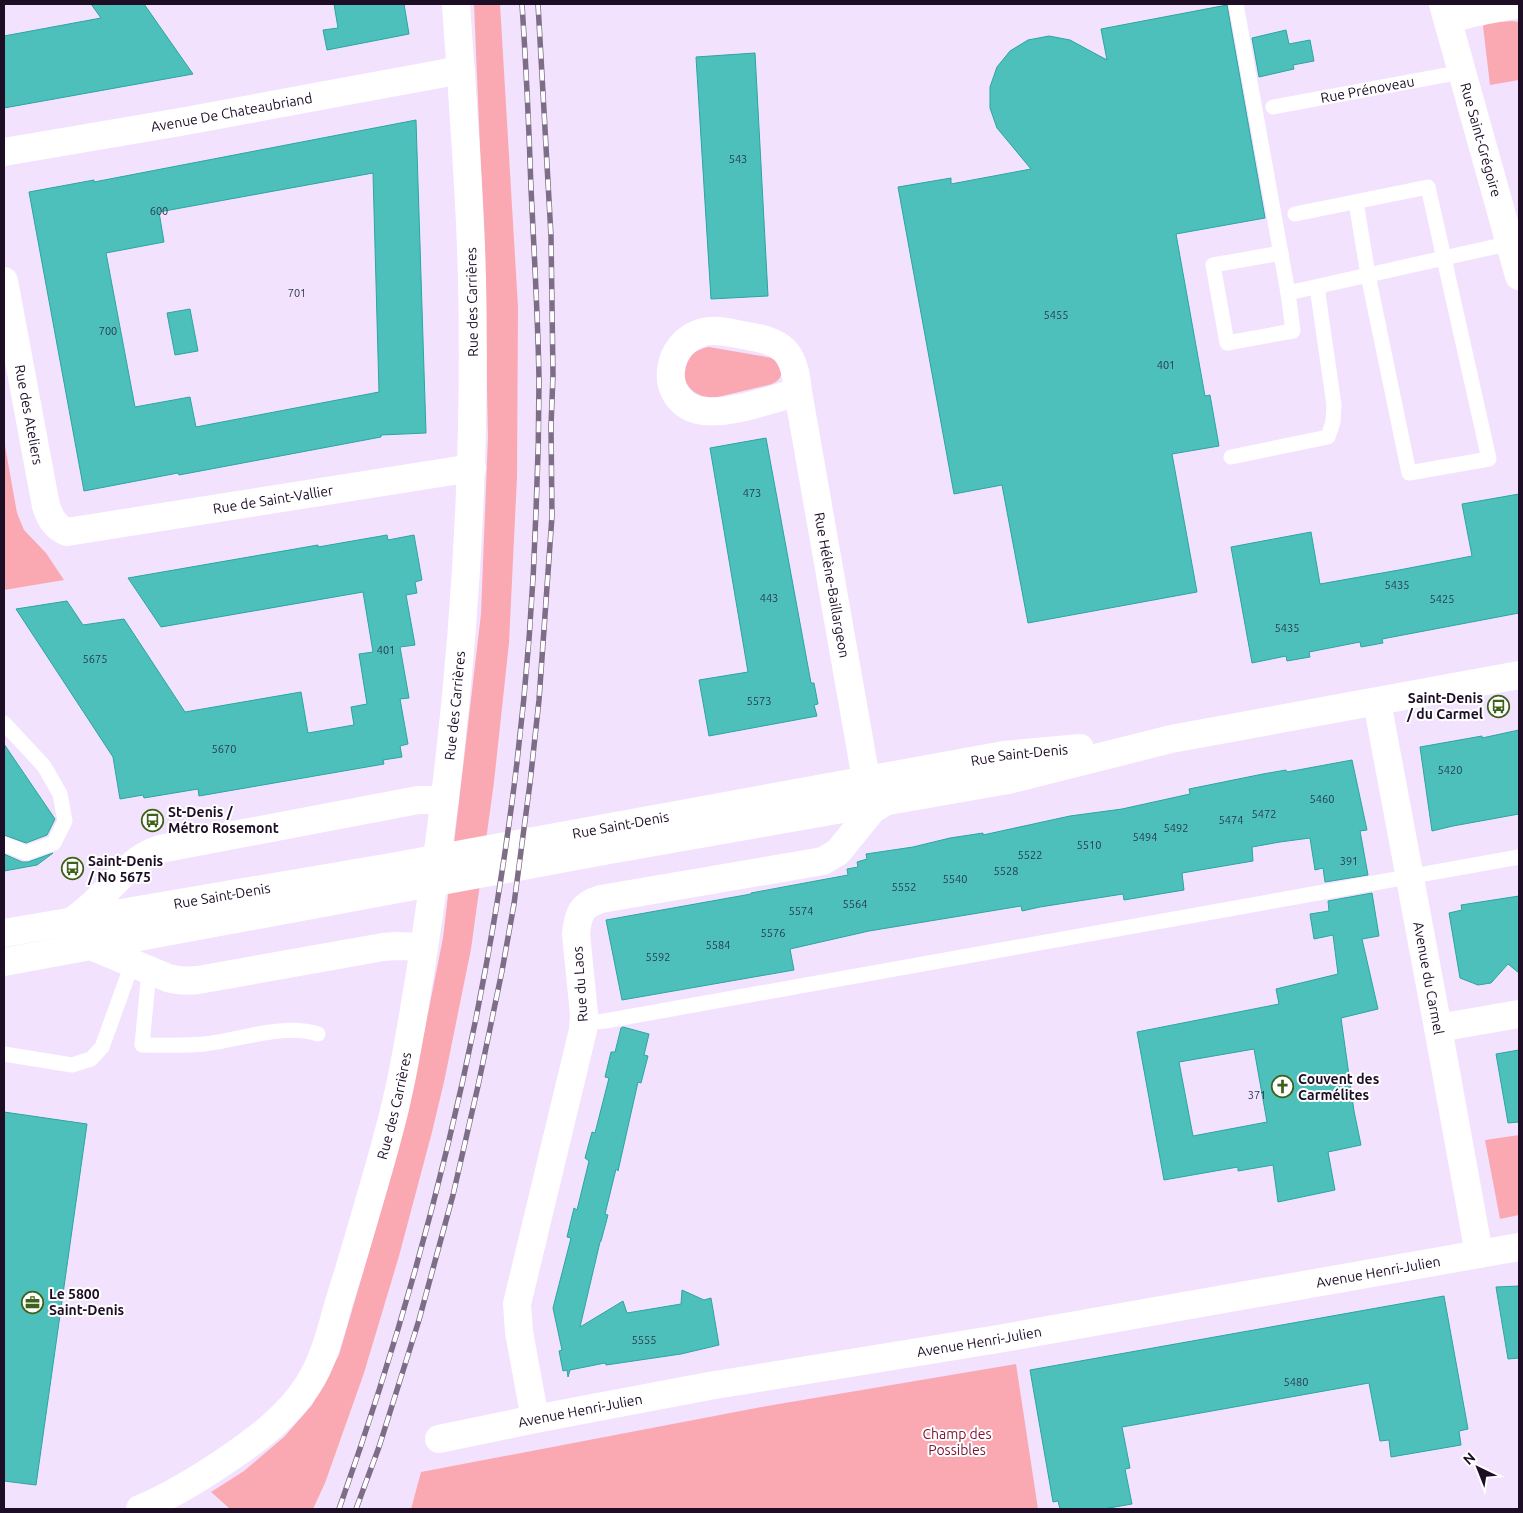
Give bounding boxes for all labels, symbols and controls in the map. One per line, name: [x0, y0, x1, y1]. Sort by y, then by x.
street label: Rue Prénoveau: [1319, 73, 1416, 106]
street label: Rue Saint-Grégoire: [1457, 81, 1505, 199]
street label: Avenue De Chateaubriand: [150, 90, 314, 135]
house number: 543: [729, 153, 747, 165]
house number: 600: [150, 205, 168, 217]
street label: Rue des Carrières: [463, 247, 481, 357]
house number: 701: [288, 287, 306, 299]
house number: 5455: [1044, 309, 1068, 321]
house number: 700: [99, 325, 117, 337]
house number: 401: [1157, 359, 1175, 371]
street label: Rue des Ateliers: [12, 363, 46, 466]
street label: Rue de Saint-Vallier: [212, 482, 335, 517]
house number: 473: [743, 487, 761, 499]
street label: Rue Hélène-Baillargeon: [811, 511, 853, 659]
house number: 5435: [1385, 579, 1409, 591]
house number: 443: [760, 592, 778, 604]
house number: 5425: [1430, 593, 1454, 605]
house number: 5435: [1275, 622, 1299, 634]
house number: 401: [377, 644, 395, 656]
street label: Rue des Carrières: [441, 650, 468, 761]
house number: 5675: [83, 653, 107, 665]
place label: Saint-Denis / du Carmel: [1406, 690, 1483, 722]
bus stop icon: Saint-Denis / du Carmel: [1487, 694, 1511, 718]
house number: 5573: [747, 695, 771, 707]
street label: Rue Saint-Denis: [969, 741, 1069, 769]
house number: 5670: [212, 743, 236, 755]
house number: 5420: [1438, 764, 1462, 776]
house number: 5460: [1310, 793, 1334, 805]
place label: St-Denis / Métro Rosemont: [168, 804, 279, 836]
bus stop icon: St-Denis / Métro Rosemont: [140, 808, 164, 832]
street label: Rue Saint-Denis: [571, 808, 670, 842]
house number: 5472: [1252, 808, 1276, 820]
house number: 5474: [1219, 814, 1243, 826]
house number: 5492: [1164, 822, 1188, 834]
house number: 5494: [1133, 831, 1157, 843]
house number: 5510: [1077, 839, 1101, 851]
house number: 5522: [1018, 849, 1042, 861]
place label: Saint-Denis / No 5675: [87, 853, 164, 885]
house number: 391: [1340, 855, 1358, 867]
bus stop icon: Saint-Denis / No 5675: [60, 857, 84, 881]
house number: 5528: [994, 865, 1018, 877]
house number: 5540: [943, 873, 967, 885]
street label: Rue Saint-Denis: [172, 880, 271, 912]
house number: 5552: [892, 881, 916, 893]
house number: 5564: [843, 898, 867, 910]
house number: 5574: [789, 905, 813, 917]
street label: Avenue du Carmel: [1410, 920, 1447, 1036]
house number: 5576: [761, 927, 785, 939]
house number: 5584: [706, 939, 730, 951]
street label: Rue du Laos: [569, 946, 591, 1022]
house number: 5592: [646, 951, 670, 963]
street label: Rue des Carrières: [374, 1051, 414, 1161]
place label: Couvent des Carmélites: [1298, 1071, 1380, 1103]
church icon: Couvent des Carmélites: [1270, 1075, 1294, 1099]
house number: 371: [1248, 1089, 1266, 1101]
street label: Avenue Henri-Julien: [1315, 1253, 1442, 1291]
place label: Le 5800 Saint-Denis: [49, 1286, 125, 1318]
office icon: Le 5800 Saint-Denis: [21, 1290, 45, 1314]
street label: Avenue Henri-Julien: [916, 1323, 1043, 1360]
house number: 5555: [632, 1334, 656, 1346]
house number: 5480: [1284, 1376, 1308, 1388]
street label: Avenue Henri-Julien: [517, 1391, 644, 1430]
park label: Champ des Possibles: [922, 1426, 992, 1458]
north arrow: [1453, 1443, 1503, 1493]
text: N: [1460, 1449, 1478, 1468]

